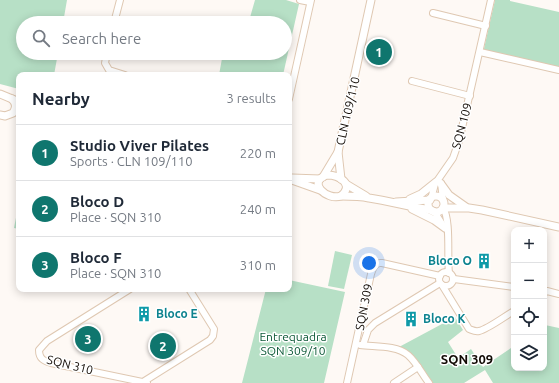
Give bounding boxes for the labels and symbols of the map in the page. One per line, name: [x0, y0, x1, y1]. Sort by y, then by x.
pin: 1: [366, 37, 392, 67]
street label: CLN 109/110: [333, 75, 362, 146]
street label: SQN 109: [449, 101, 474, 150]
building icon: Bloco O: [475, 252, 493, 270]
your location: [359, 253, 379, 273]
place label: Bloco O: [428, 254, 472, 267]
street label: SQN 309: [353, 282, 374, 331]
building icon: Bloco E: [135, 305, 153, 323]
place label: Bloco E: [156, 307, 198, 320]
building icon: Bloco K: [402, 310, 420, 328]
place label: Bloco K: [423, 312, 466, 325]
pin: 3: [75, 324, 101, 354]
park label: Entrequadra SQN 309/10: [259, 330, 327, 357]
pin: 2: [150, 331, 176, 361]
street label: SQN 310: [46, 352, 95, 377]
district label: SQN 309: [441, 352, 493, 366]

